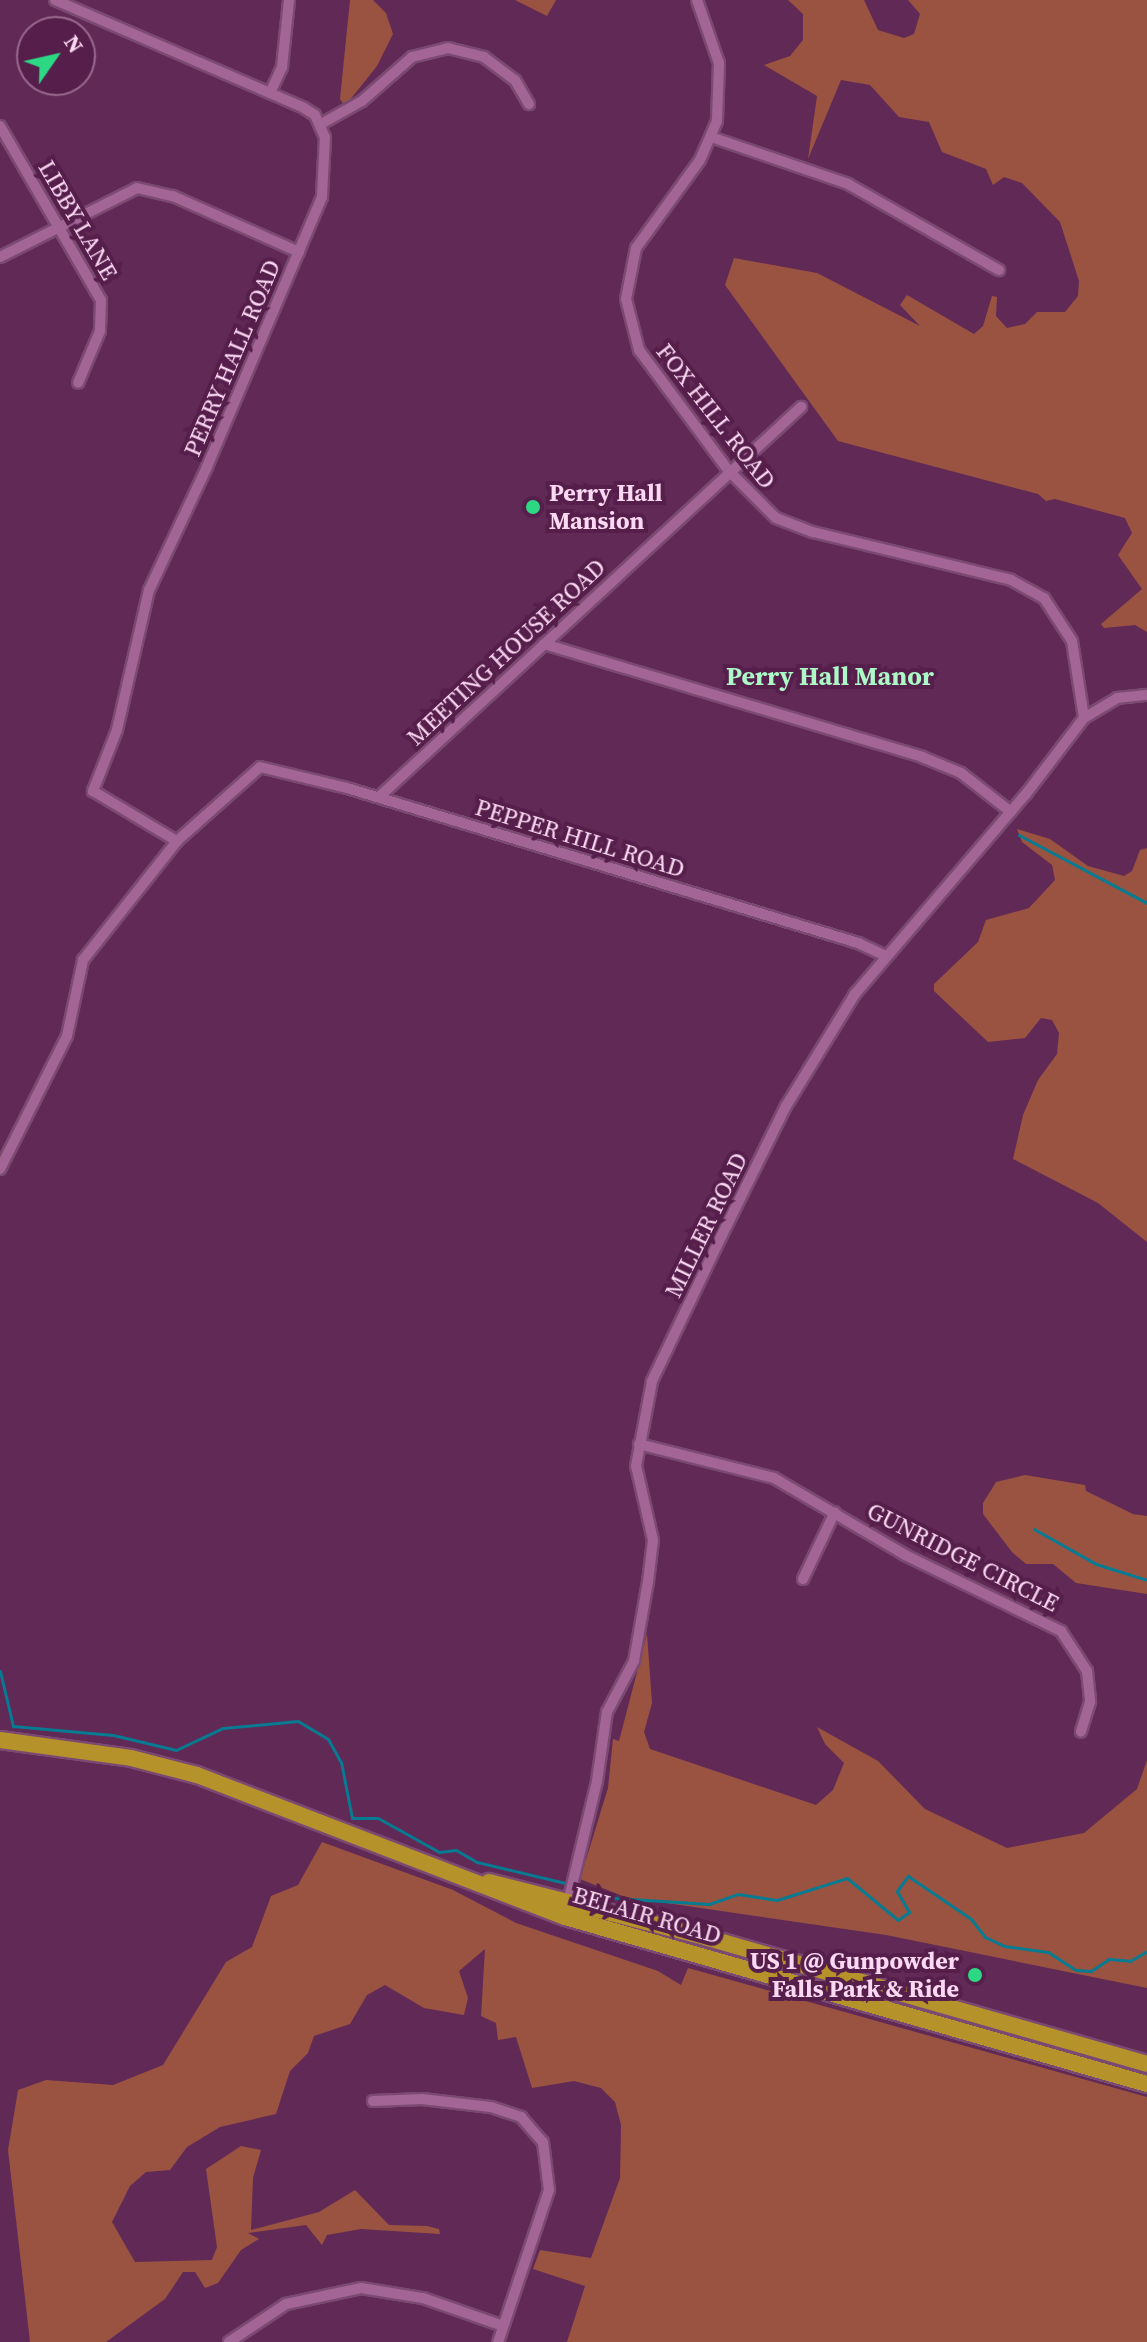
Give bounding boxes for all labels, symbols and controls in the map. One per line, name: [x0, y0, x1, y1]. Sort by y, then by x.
north arrow: [16, 16, 96, 96]
text: N: [57, 29, 91, 59]
street label: LIBBY LANE: [32, 155, 124, 285]
street label: PERRY HALL ROAD: [177, 255, 287, 461]
street label: FOX HILL ROAD: [650, 338, 782, 494]
place label: Perry Hall Mansion: [549, 479, 663, 535]
marker: Perry Hall Mansion: [524, 498, 542, 516]
street label: MEETING HOUSE ROAD: [401, 553, 611, 751]
district label: Perry Hall Manor: [726, 661, 934, 693]
street label: PEPPER HILL ROAD: [472, 792, 688, 884]
street label: MILLER ROAD: [658, 1148, 754, 1302]
street label: GUNRIDGE CIRCLE: [862, 1496, 1064, 1618]
street label: BELAIR ROAD: [569, 1880, 725, 1950]
place label: US 1 @ Gunpowder Falls Park & Ride: [750, 1947, 959, 2003]
marker: US 1 @ Gunpowder Falls Park & Ride: [966, 1966, 984, 1984]

